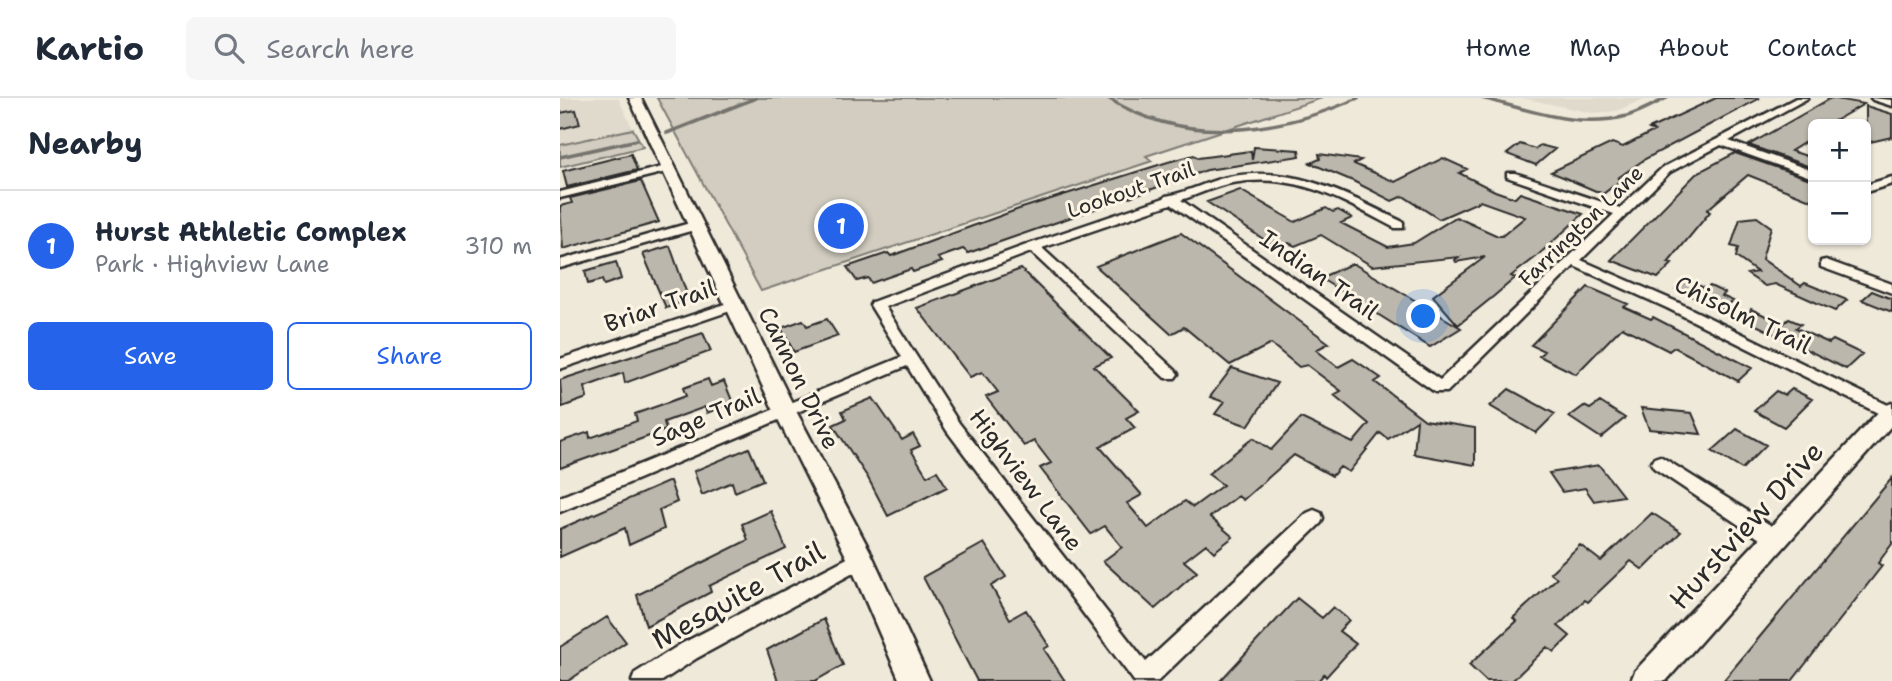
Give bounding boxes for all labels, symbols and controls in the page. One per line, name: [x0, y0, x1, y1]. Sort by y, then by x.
search box: [186, 17, 676, 80]
text: Kartio: [35, 26, 144, 71]
icon: search: [210, 29, 248, 67]
text: Search here: [266, 31, 415, 66]
text: Home: [1465, 32, 1531, 64]
text: Map: [1569, 32, 1621, 64]
text: About: [1659, 32, 1729, 64]
text: Contact: [1767, 32, 1857, 64]
map controls: [1808, 119, 1871, 245]
button: +: [1808, 119, 1871, 182]
text: Nearby: [28, 123, 143, 164]
street label: Lookout Trail: [1063, 155, 1199, 225]
street label: Farrington Lane: [1513, 159, 1649, 293]
button: −: [1808, 182, 1871, 245]
pin: 1: [818, 200, 864, 252]
text: Hurst Athletic Complex: [95, 214, 406, 249]
street label: Indian Trail: [1253, 222, 1385, 328]
text: 1: [46, 231, 56, 261]
text: 310 m: [464, 231, 532, 261]
text: Park · Highview Lane: [95, 249, 330, 279]
street label: Chisolm Trail: [1669, 268, 1817, 362]
street label: Briar Trail: [600, 272, 721, 340]
your location: [1406, 299, 1440, 333]
street label: Cannon Drive: [751, 301, 847, 455]
button: Save: [28, 322, 273, 390]
button: Share: [287, 322, 532, 390]
street label: Sage Trail: [647, 379, 766, 454]
street label: Highview Lane: [962, 402, 1090, 558]
street label: Hurstview Drive: [1660, 433, 1832, 617]
street label: Mesquite Trail: [645, 532, 832, 658]

